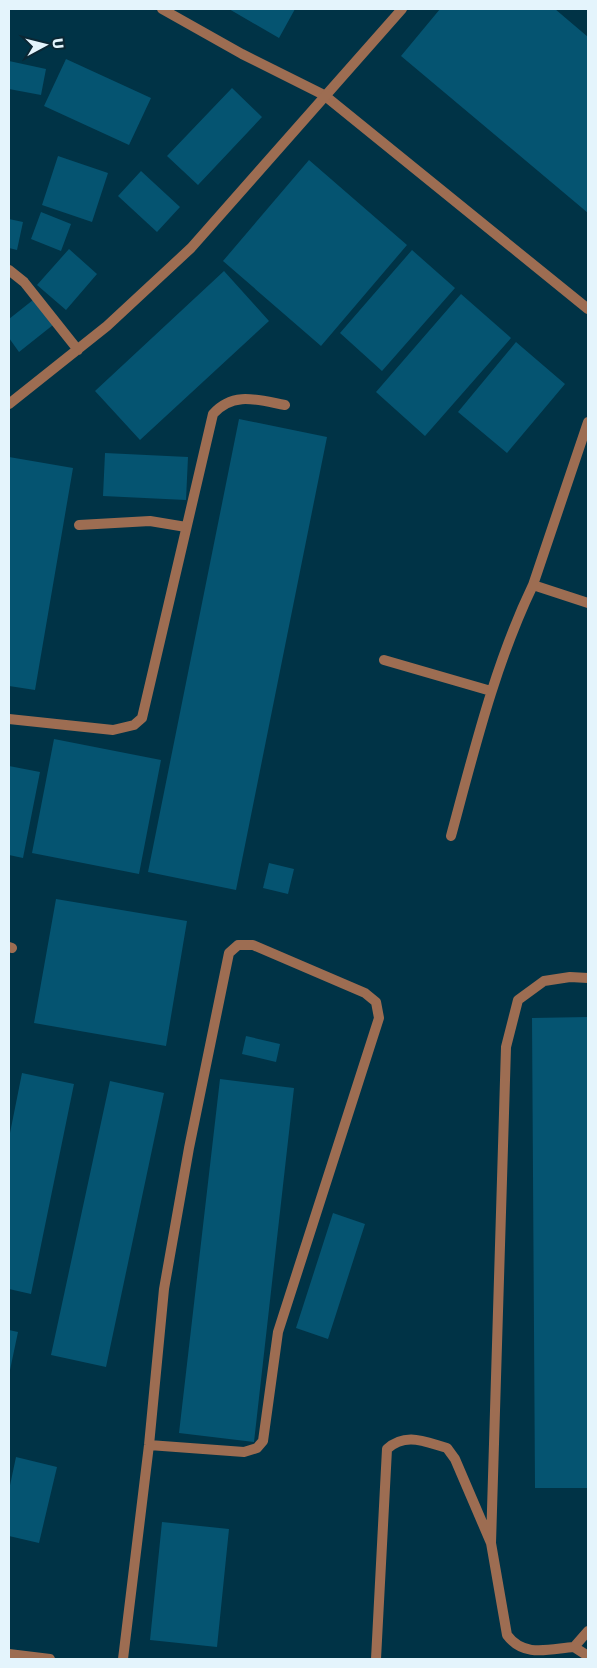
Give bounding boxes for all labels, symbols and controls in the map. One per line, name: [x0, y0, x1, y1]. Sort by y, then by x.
north arrow: [20, 20, 70, 70]
text: U: [49, 37, 67, 50]

